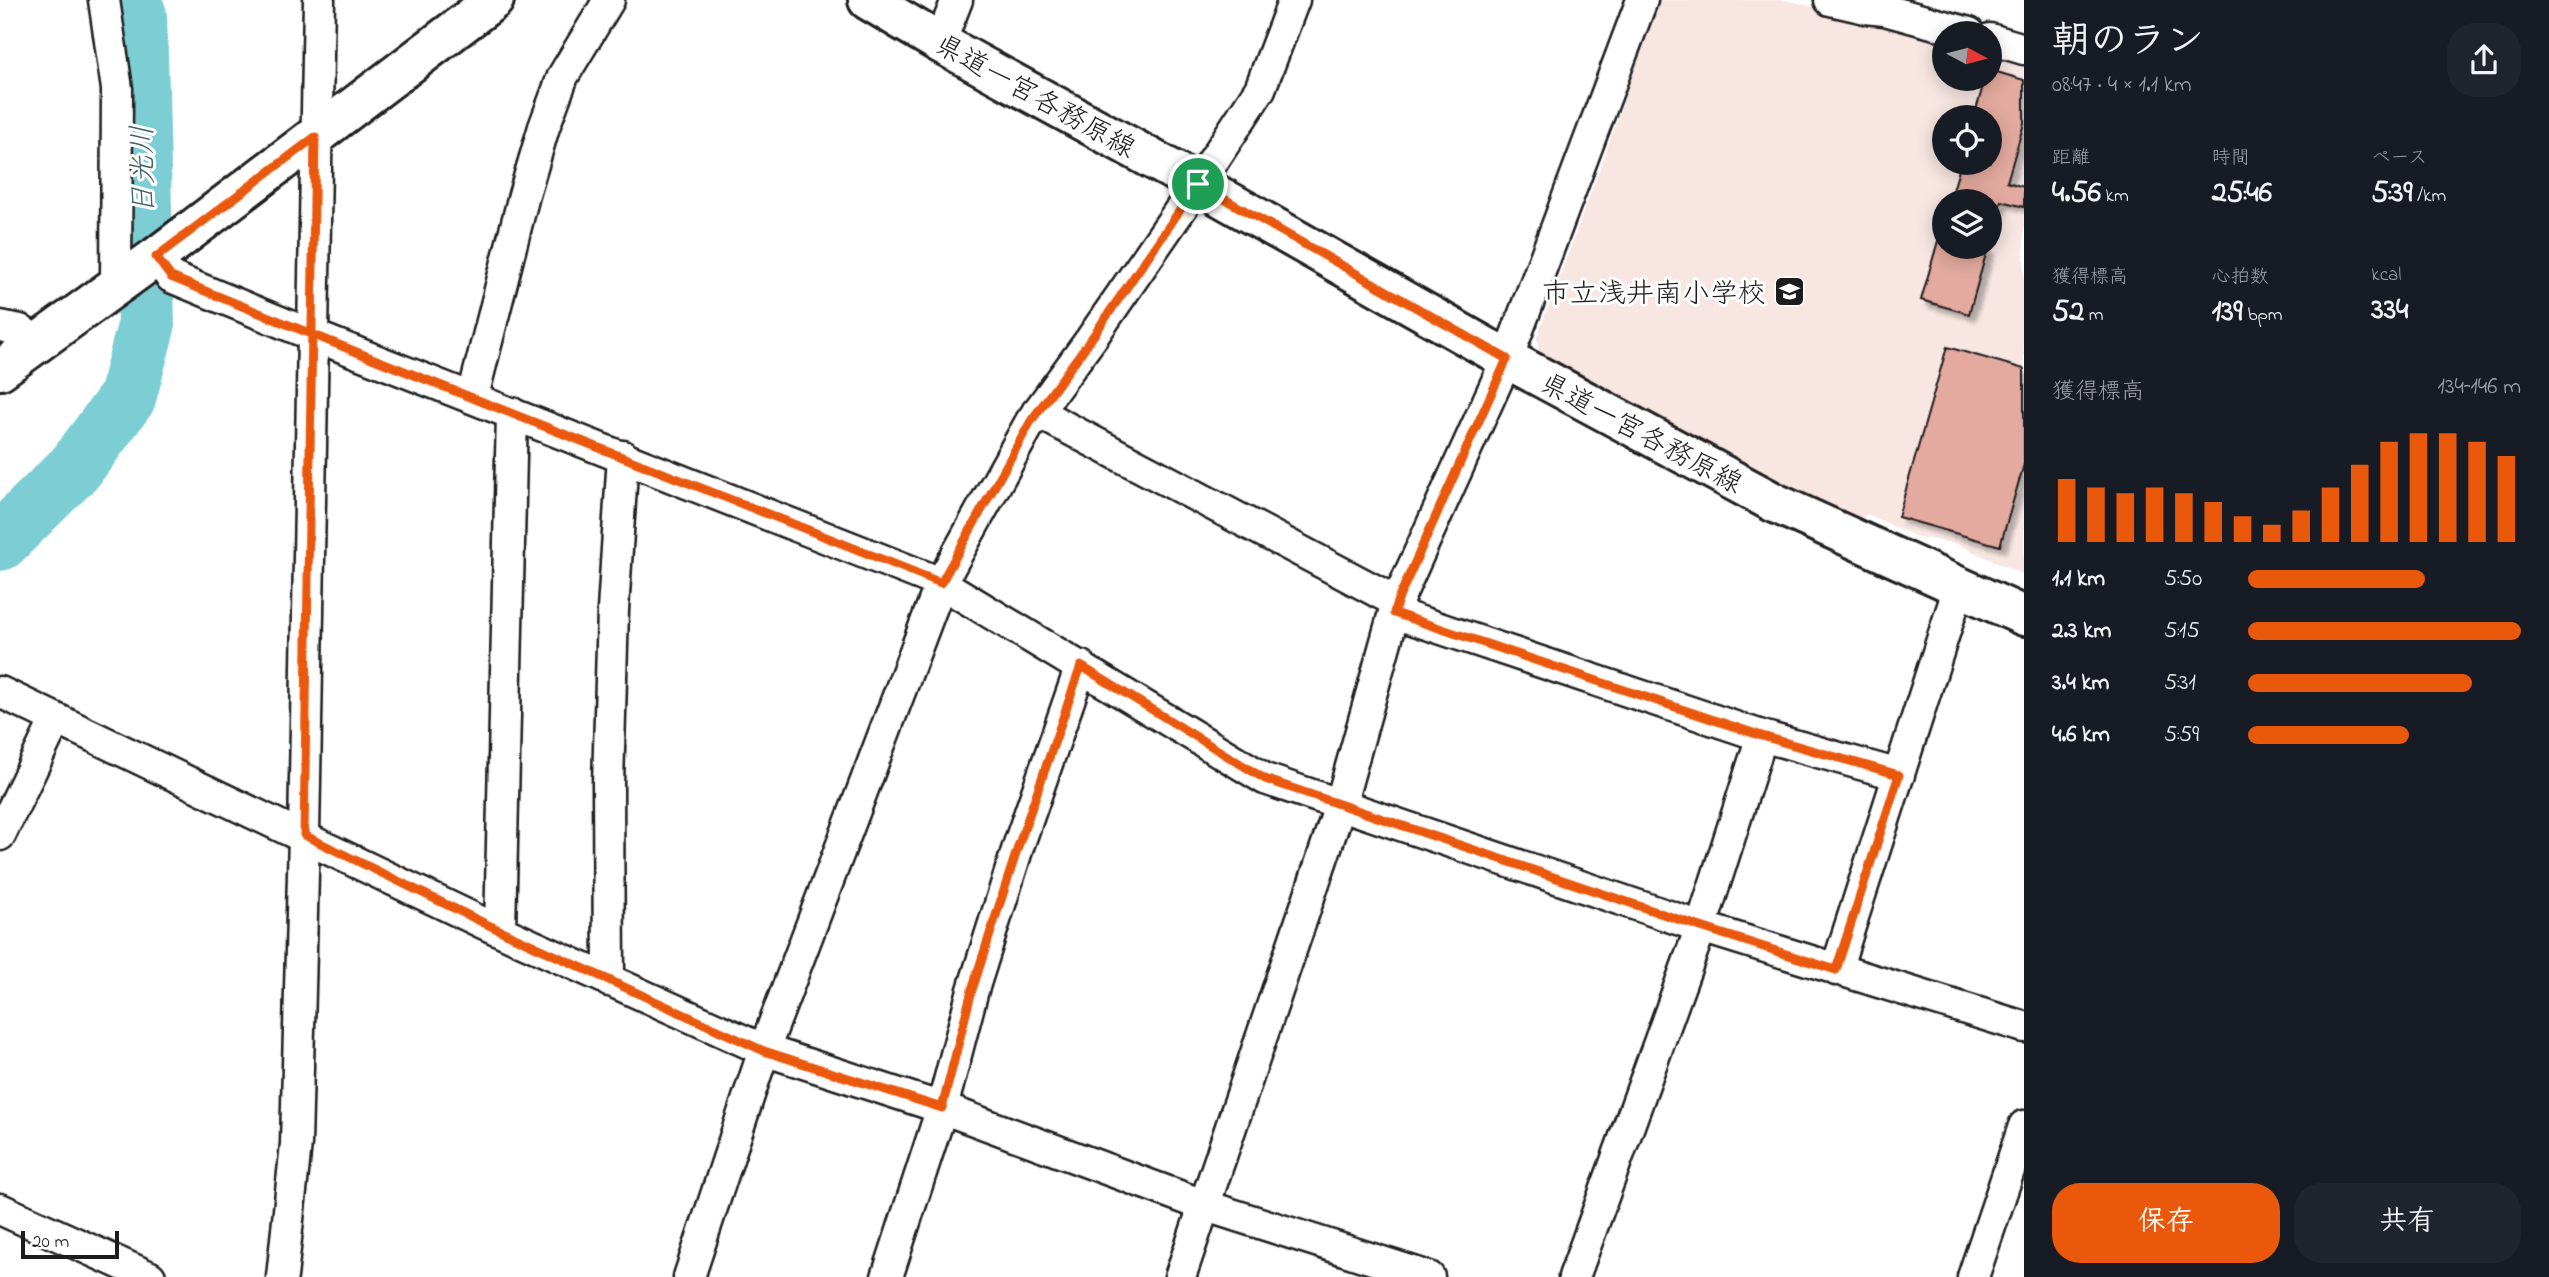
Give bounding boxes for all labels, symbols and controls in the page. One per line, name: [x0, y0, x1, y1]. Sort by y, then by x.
text: 朝のラン: [2052, 15, 2204, 71]
north arrow: [1932, 21, 2002, 91]
map controls: [1932, 21, 2002, 259]
button: share: [2447, 23, 2521, 97]
street label: 県道一宮各務原線: [926, 26, 1142, 170]
text: 08:47 · 4 × 1.1 km: [2052, 69, 2192, 102]
button: locate: [1932, 105, 2002, 175]
water label: 日光川: [122, 125, 168, 215]
text: 距離: [2052, 145, 2090, 172]
text: 時間: [2212, 145, 2250, 172]
text: ペース: [2371, 145, 2427, 172]
pin: [1168, 154, 1228, 214]
icon: arrive: [1179, 165, 1217, 203]
text: 4.56: [2052, 172, 2101, 216]
text: 25:46: [2212, 172, 2272, 216]
text: 5:39: [2371, 172, 2412, 216]
text: km: [2101, 183, 2129, 210]
text: /km: [2412, 183, 2446, 210]
button: layers: [1932, 189, 2002, 259]
text: kcal: [2371, 262, 2402, 289]
text: 獲得標高: [2052, 264, 2128, 291]
text: 心拍数: [2212, 264, 2269, 291]
place label: 市立浅井南小学校: [1542, 275, 1766, 316]
school or university icon: 市立浅井南小学校: [1772, 275, 1806, 309]
text: 334: [2371, 289, 2408, 333]
text: 52: [2052, 291, 2084, 335]
text: 139: [2212, 291, 2243, 335]
text: m: [2084, 302, 2104, 329]
text: bpm: [2243, 302, 2283, 329]
street label: 県道一宮各務原線: [1532, 364, 1749, 506]
text: 134–146 m: [2438, 371, 2521, 404]
text: 獲得標高: [2052, 376, 2144, 409]
text: 1.1 km: [2052, 563, 2105, 596]
text: 5:50: [2164, 563, 2202, 596]
text: 2.3 km: [2052, 615, 2111, 648]
text: 5:15: [2164, 615, 2200, 648]
text: 3.4 km: [2052, 667, 2109, 700]
text: 5:31: [2164, 667, 2196, 700]
text: 4.6 km: [2052, 719, 2110, 752]
text: 5:59: [2164, 719, 2199, 752]
button: 保存: [2052, 1183, 2280, 1263]
button: 共有: [2294, 1183, 2521, 1263]
scale bar: [21, 1228, 119, 1260]
text: 20 m: [32, 1229, 69, 1256]

